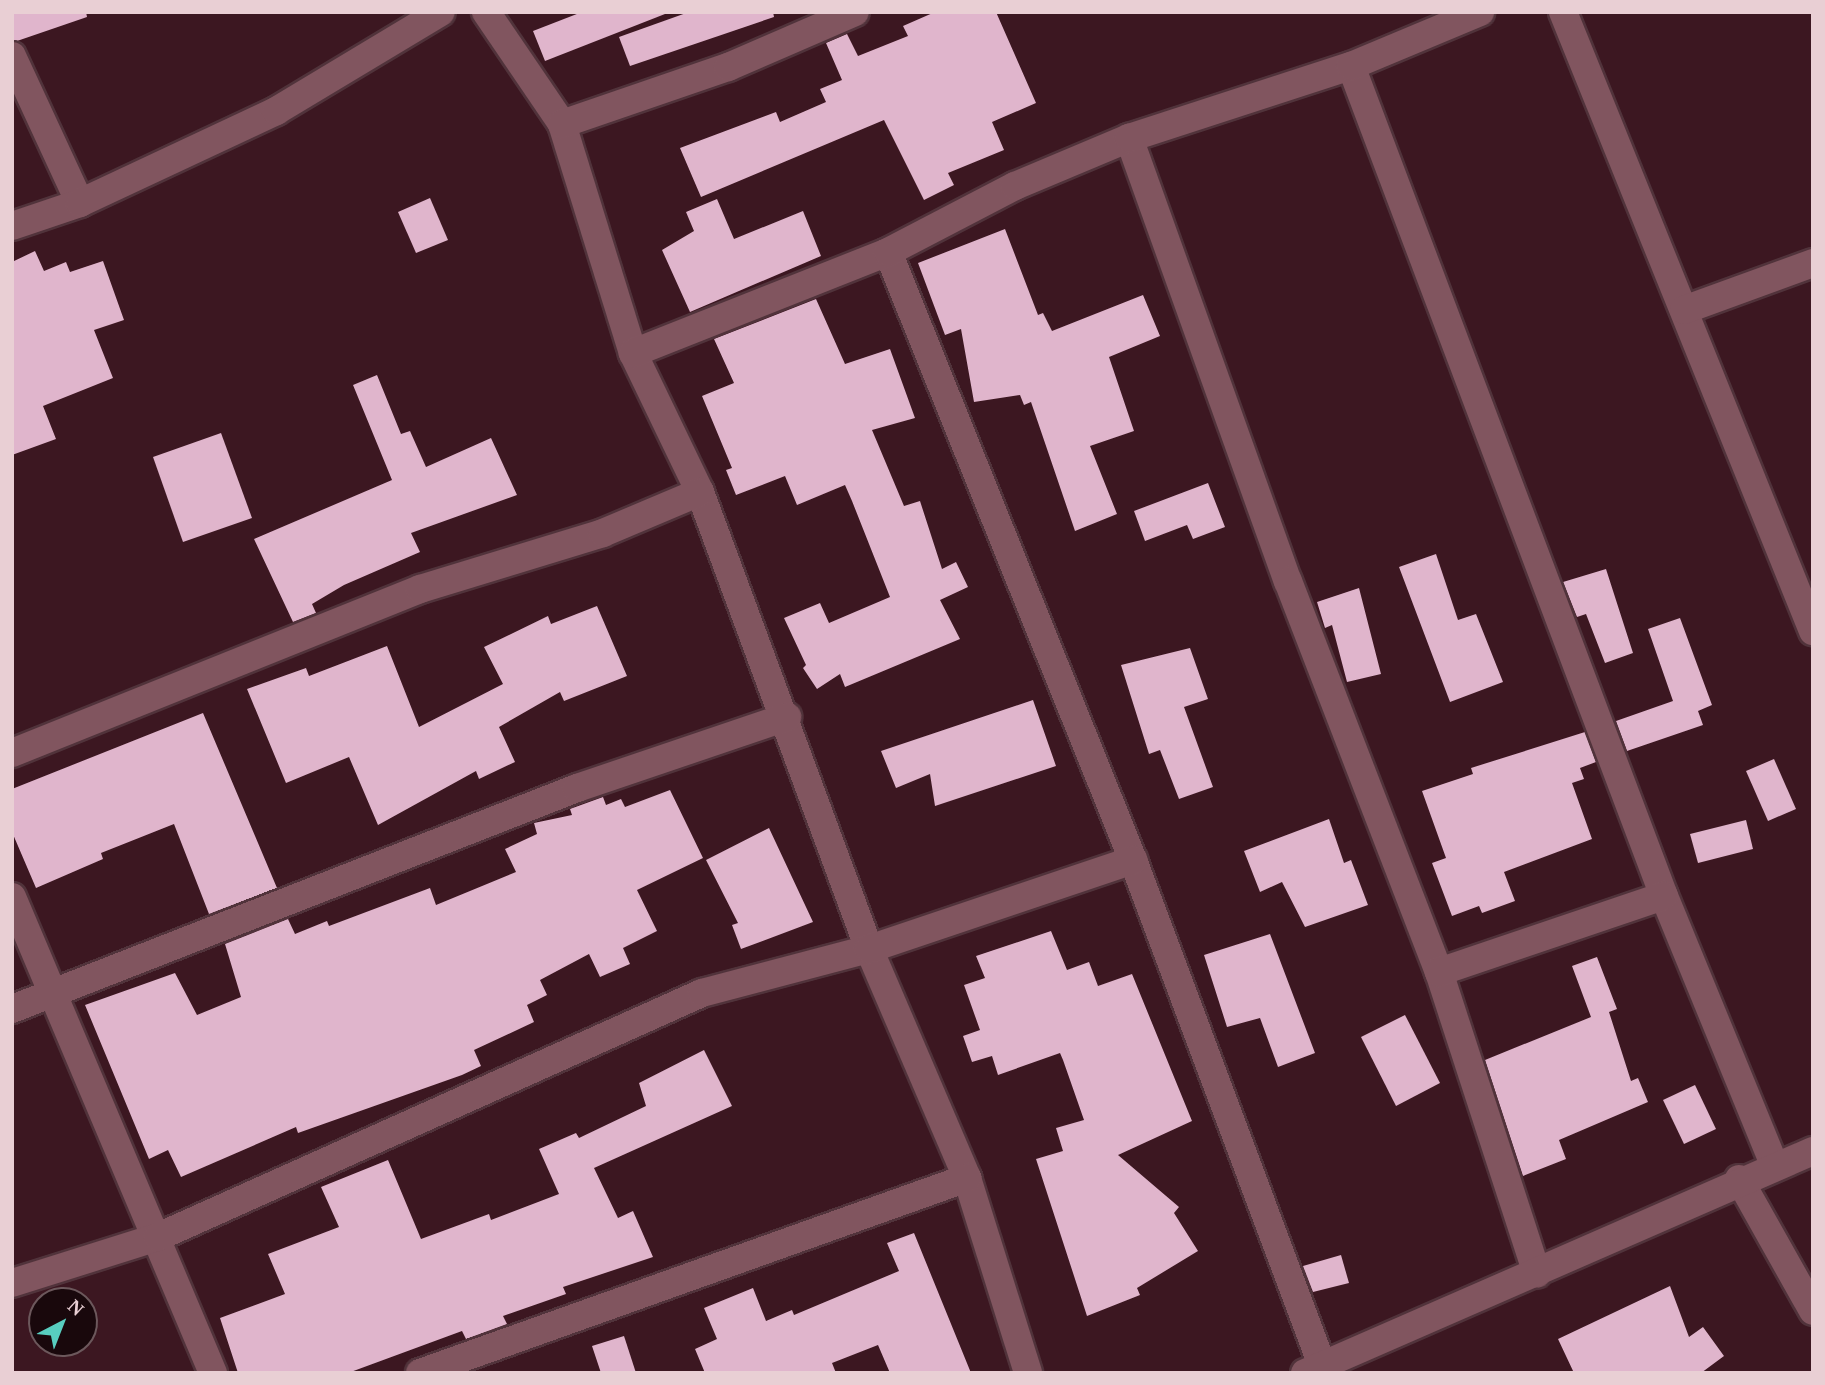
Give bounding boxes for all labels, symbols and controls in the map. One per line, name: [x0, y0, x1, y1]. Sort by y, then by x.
north arrow: [28, 1287, 98, 1357]
text: N: [64, 1295, 88, 1320]

